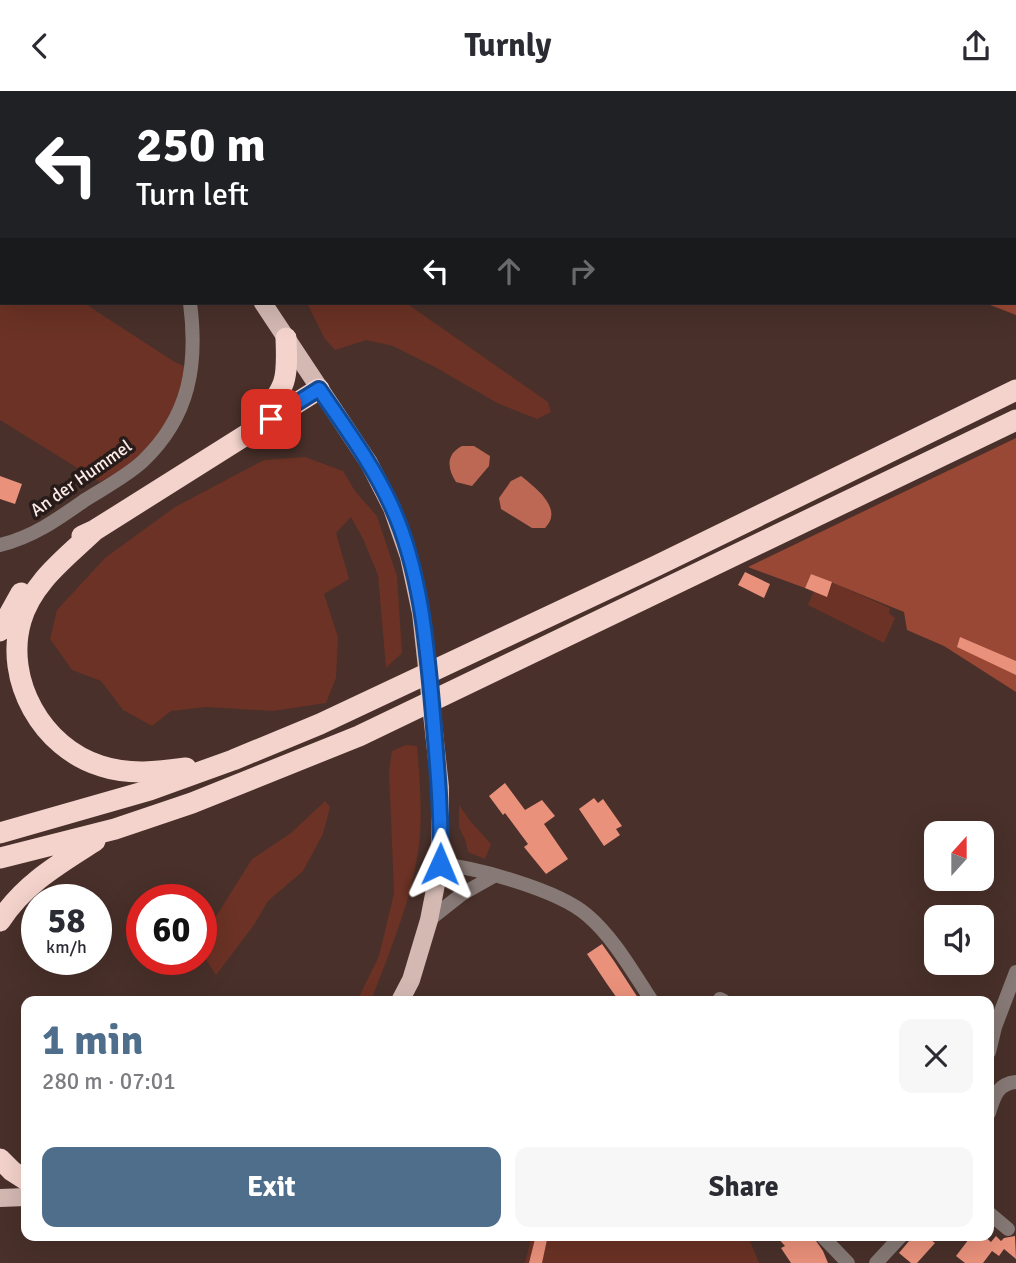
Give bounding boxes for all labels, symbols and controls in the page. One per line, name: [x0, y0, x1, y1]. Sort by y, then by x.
text: Turnly: [465, 26, 551, 65]
icon: back: [21, 27, 59, 65]
icon: share: [957, 27, 995, 65]
text: 250 m: [136, 115, 266, 175]
icon: left: [21, 119, 112, 210]
text: Turn left: [136, 175, 249, 214]
icon: left: [417, 252, 455, 290]
icon: ahead: [490, 252, 528, 290]
icon: right: [563, 252, 601, 290]
pin: [241, 389, 301, 449]
icon: arrive: [252, 400, 290, 438]
street label: An der Hummel: [26, 435, 136, 521]
north arrow: [924, 821, 994, 891]
map controls: [924, 821, 994, 975]
position arrow: [403, 827, 477, 901]
speed limit sign: 60: [126, 884, 217, 975]
text: 58: [48, 899, 85, 942]
button: sound: [924, 905, 994, 975]
text: km/h: [46, 936, 87, 958]
text: 1 min: [42, 1015, 143, 1066]
button: close: [899, 1019, 973, 1093]
text: 280 m · 07:01: [42, 1067, 176, 1096]
button: Exit: [42, 1147, 501, 1227]
button: Share: [515, 1147, 973, 1227]

